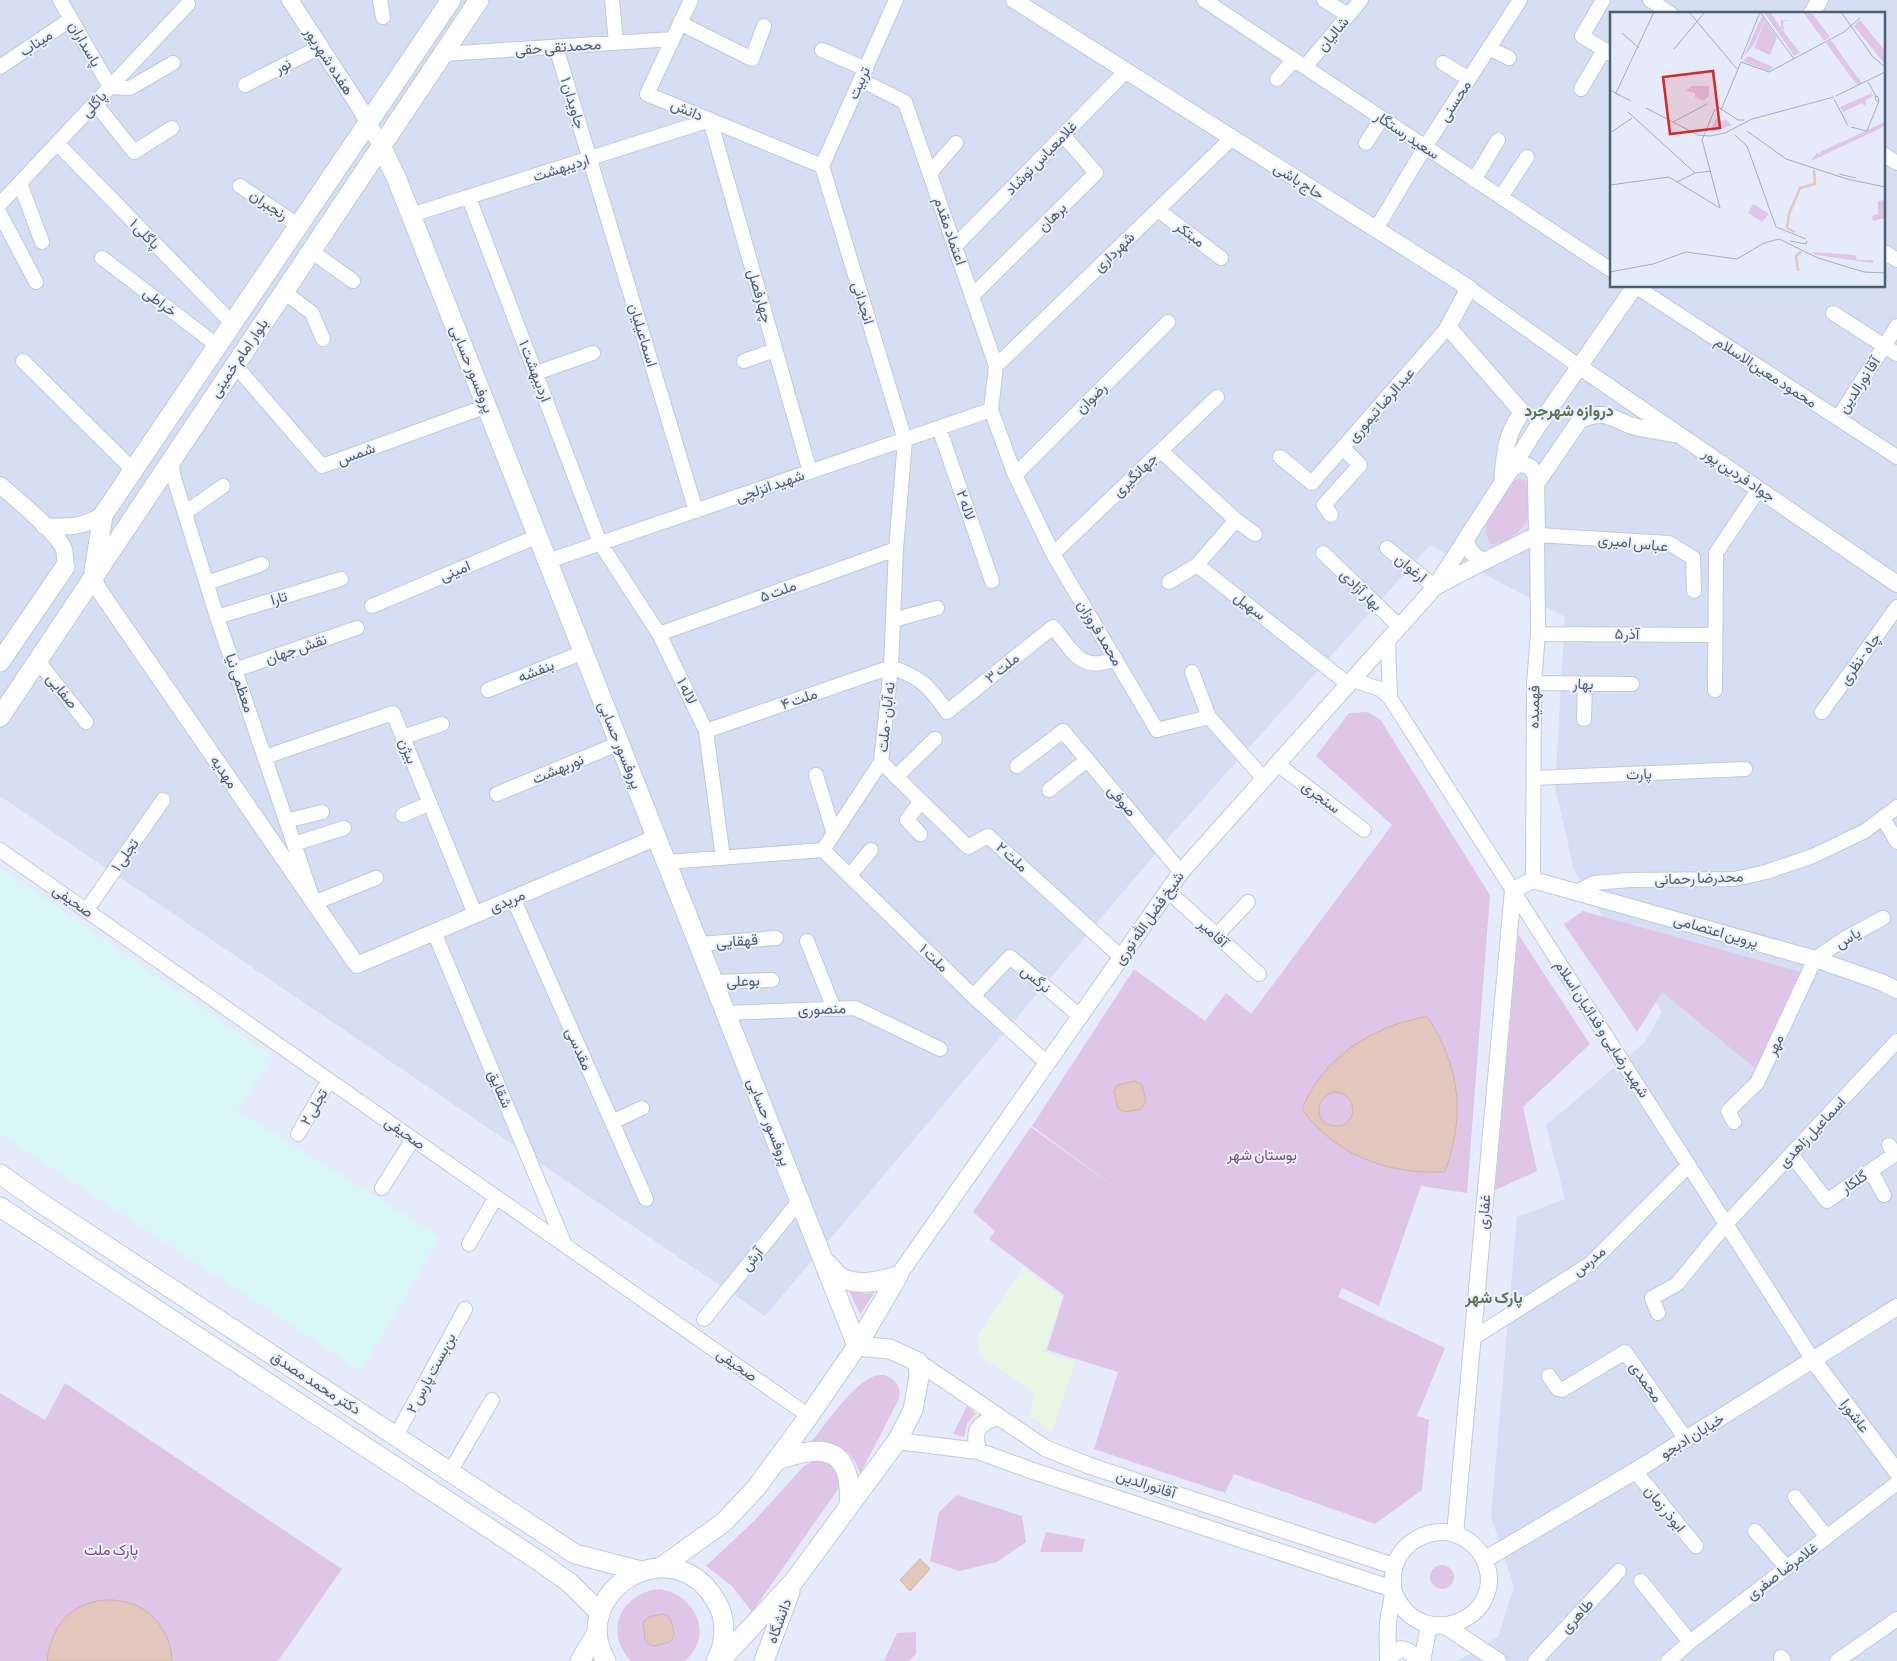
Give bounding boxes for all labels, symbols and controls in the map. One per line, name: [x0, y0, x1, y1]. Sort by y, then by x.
inset map: [1610, 12, 1884, 288]
street label: شالیان: [1313, 13, 1353, 55]
street label: پاسداران: [64, 18, 105, 70]
street label: هفده شهریور: [300, 23, 358, 98]
street label: میناب: [16, 26, 56, 60]
street label: محمدتقی حقی: [514, 35, 602, 60]
street label: نور: [271, 54, 294, 78]
street label: تربیت: [844, 64, 874, 102]
street label: جاویدان ۱: [557, 75, 589, 131]
street label: محسنی: [1435, 77, 1476, 126]
street label: پاگلی: [77, 87, 111, 122]
street label: دانش: [668, 95, 706, 126]
street label: سعید رستگار: [1370, 106, 1443, 163]
street label: غلامعباس نوشاد: [1001, 117, 1082, 200]
street label: اردیبهشت: [530, 150, 592, 186]
street label: حاج باشی: [1269, 159, 1328, 205]
street label: رنجبران: [246, 186, 292, 224]
street label: اعتماد مقدم: [929, 195, 970, 268]
street label: برهان: [1034, 199, 1070, 235]
street label: پاگلی ۱: [125, 215, 164, 254]
street label: مبتکر: [1171, 216, 1208, 251]
street label: شهرداری: [1090, 228, 1139, 277]
street label: چهارفصل: [743, 267, 776, 325]
street label: انجدانی: [847, 280, 878, 327]
street label: خراطی: [139, 283, 181, 321]
street label: اسماعیلیان: [625, 301, 661, 369]
street label: بلوار امام خمینی: [206, 315, 273, 402]
street label: پروفسور حسابی: [445, 323, 498, 416]
street label: محمود معین‌الاسلام: [1711, 332, 1820, 412]
street label: اردیبهشت ۱: [515, 337, 555, 405]
street label: آقا نورالدین: [1834, 352, 1886, 417]
street label: عبدالرضا تیموری: [1344, 364, 1419, 447]
street label: رضوان: [1072, 379, 1110, 417]
district label: دروازه شهرجرد: [1524, 401, 1614, 421]
street label: شمس: [335, 439, 378, 470]
street label: جواد فردین پور: [1698, 444, 1779, 507]
street label: جهانگیری: [1109, 449, 1162, 502]
street label: شهید انزلچی: [733, 466, 807, 507]
street label: لاله ۲: [953, 488, 979, 522]
street label: عباس امیری: [1597, 530, 1669, 557]
street label: ارغوان: [1392, 550, 1430, 586]
street label: امینی: [437, 557, 474, 586]
street label: بهار آزادی: [1335, 566, 1386, 615]
street label: ملت ۵: [757, 576, 798, 605]
street label: تارا: [268, 587, 290, 609]
street label: سهیل: [1231, 588, 1270, 624]
street label: محمد فروزان: [1073, 597, 1127, 669]
street label: آذر۵: [1615, 625, 1641, 643]
street label: چاه - نظری: [1836, 629, 1885, 689]
street label: نقش جهان: [263, 630, 329, 669]
street label: ملت ۳: [981, 649, 1022, 686]
street label: معظمی نیا: [221, 651, 258, 715]
street label: بنفشه: [515, 656, 557, 686]
street label: صفایی: [42, 670, 82, 713]
street label: لاله ۱: [674, 675, 701, 707]
street label: بهار: [1571, 675, 1594, 693]
street label: نه آبان - ملت: [873, 681, 899, 753]
street label: ملت ۴: [778, 684, 819, 713]
street label: فهمیده: [1525, 685, 1543, 729]
street label: پروفسور حسابی: [593, 699, 646, 792]
street label: بیژن: [395, 736, 421, 766]
street label: نوربهشت: [530, 750, 586, 788]
street label: مهدیه: [206, 752, 242, 792]
street label: پارت: [1626, 765, 1652, 784]
street label: سنجری: [1298, 777, 1344, 818]
street label: صوفی: [1103, 781, 1140, 821]
street label: تجلی ١: [107, 835, 144, 875]
street label: ملت ۲: [993, 838, 1032, 875]
street label: محدرضا رحمانی: [1654, 867, 1744, 890]
street label: شیخ فضل الله نوری: [1110, 868, 1190, 969]
street label: صحیفی: [49, 881, 97, 922]
street label: مریدی: [486, 885, 528, 917]
street label: پروین اعتصامی: [1671, 910, 1760, 953]
street label: آقامیر: [1193, 914, 1233, 952]
street label: یاس: [1832, 924, 1864, 953]
street label: قهقایی: [715, 931, 759, 952]
street label: ملت ۱: [917, 940, 952, 975]
street label: شهید رضایی و فدائیان اسلام: [1550, 957, 1653, 1102]
street label: نرگس: [1017, 961, 1055, 998]
street label: بوعلی: [726, 971, 760, 992]
street label: منصوری: [798, 999, 847, 1020]
street label: مقدسی: [561, 1025, 596, 1074]
street label: مهر: [1762, 1032, 1788, 1059]
street label: شقایق: [483, 1067, 516, 1111]
street label: پروفسور حسابی: [742, 1076, 795, 1169]
street label: تجلی ۲: [296, 1085, 333, 1129]
street label: اسماعیل زاهدی: [1775, 1093, 1850, 1172]
street label: صحیفی: [381, 1113, 429, 1154]
park label: بوستان شهر: [1226, 1146, 1297, 1164]
street label: گلکار: [1836, 1166, 1871, 1198]
street label: غفاری: [1474, 1194, 1495, 1230]
street label: آرش: [737, 1242, 769, 1275]
street label: مدرس: [1569, 1242, 1610, 1281]
district label: پارک شهر: [1464, 1288, 1523, 1309]
street label: بن‌بست پارس ۲: [402, 1330, 461, 1417]
street label: صحیفی: [713, 1345, 761, 1386]
street label: دکتر محمد مصدق: [268, 1347, 364, 1419]
street label: محمدی: [1625, 1358, 1666, 1406]
street label: عاشورا: [1836, 1395, 1874, 1437]
street label: خیابان ادبجو: [1657, 1409, 1727, 1463]
street label: آقانورالدین: [1114, 1466, 1180, 1504]
street label: ابوذر زمان: [1641, 1482, 1689, 1536]
street label: غلامرضا صفری: [1743, 1538, 1822, 1604]
park label: پارک ملت: [84, 1541, 138, 1560]
street label: طاهری: [1557, 1595, 1598, 1638]
street label: دانشگاه: [763, 1596, 794, 1645]

